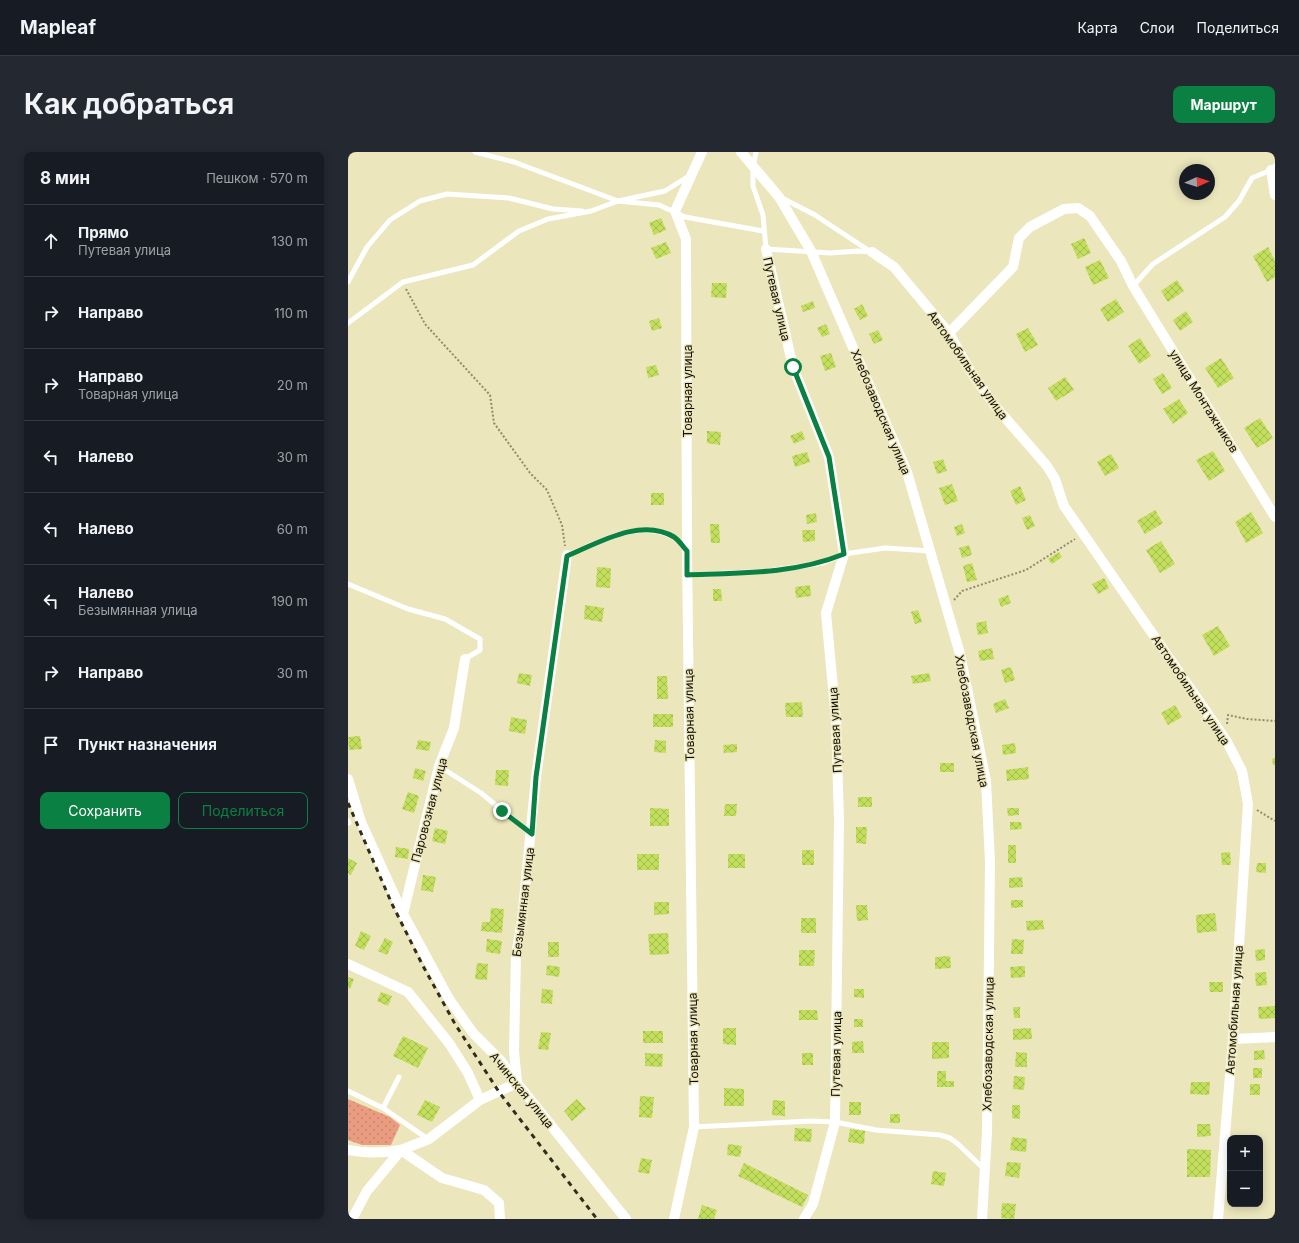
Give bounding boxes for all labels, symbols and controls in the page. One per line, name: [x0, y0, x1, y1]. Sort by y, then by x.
text: Mapleaf: [20, 16, 96, 39]
text: Карта: [1077, 19, 1118, 36]
text: Слои: [1140, 19, 1175, 36]
text: Поделиться: [1197, 19, 1279, 36]
button: Маршрут: [1173, 86, 1275, 123]
text: Как добраться: [24, 87, 234, 121]
north arrow: [1179, 164, 1215, 200]
text: 8 мин: [40, 168, 90, 188]
text: Пешком · 570 m: [206, 170, 308, 186]
text: Прямо: [78, 223, 129, 242]
icon: ahead: [40, 230, 62, 252]
text: 130 m: [271, 233, 308, 249]
text: Путевая улица: [78, 242, 171, 258]
street label: Путевая улица: [760, 255, 794, 343]
icon: right: [40, 302, 62, 324]
text: Направо: [78, 303, 143, 322]
text: 110 m: [274, 305, 308, 321]
street label: Автомобильная улица: [925, 308, 1011, 422]
street label: Товарная улица: [680, 345, 695, 437]
street label: Хлебозаводская улица: [848, 347, 914, 477]
street label: улица Монтажников: [1166, 347, 1242, 456]
route start: [784, 358, 802, 376]
text: Направо: [78, 367, 143, 386]
icon: right: [40, 374, 62, 396]
text: 20 m: [277, 377, 308, 393]
text: Товарная улица: [78, 386, 179, 402]
icon: left: [40, 446, 62, 468]
text: Налево: [78, 447, 134, 466]
text: 30 m: [277, 449, 308, 465]
icon: left: [40, 518, 62, 540]
text: Налево: [78, 519, 134, 538]
text: 60 m: [277, 521, 308, 537]
text: Налево: [78, 583, 134, 602]
icon: left: [40, 590, 62, 612]
text: 190 m: [271, 593, 308, 609]
text: Безымянная улица: [78, 602, 198, 618]
street label: Автомобильная улица: [1148, 632, 1234, 748]
street label: Хлебозаводская улица: [952, 653, 992, 789]
icon: right: [40, 662, 62, 684]
text: Направо: [78, 663, 143, 682]
text: 30 m: [277, 665, 308, 681]
street label: Товарная улица: [681, 668, 697, 762]
street label: Путевая улица: [825, 687, 845, 773]
icon: arrive: [40, 734, 62, 756]
text: Пункт назначения: [78, 735, 217, 754]
street label: Паровозная улица: [408, 756, 450, 864]
button: Сохранить: [40, 792, 170, 829]
button: Поделиться: [178, 792, 308, 829]
route end: [493, 802, 511, 820]
street label: Безымянная улица: [509, 846, 537, 958]
street label: Автомобильная улица: [1222, 945, 1246, 1075]
street label: Хлебозаводская улица: [979, 976, 997, 1112]
street label: Товарная улица: [685, 992, 701, 1086]
street label: Путевая улица: [828, 1011, 844, 1097]
street label: Ачинская улица: [487, 1049, 557, 1131]
map controls: [1227, 1135, 1263, 1207]
button: +: [1227, 1135, 1263, 1171]
button: −: [1227, 1171, 1263, 1207]

